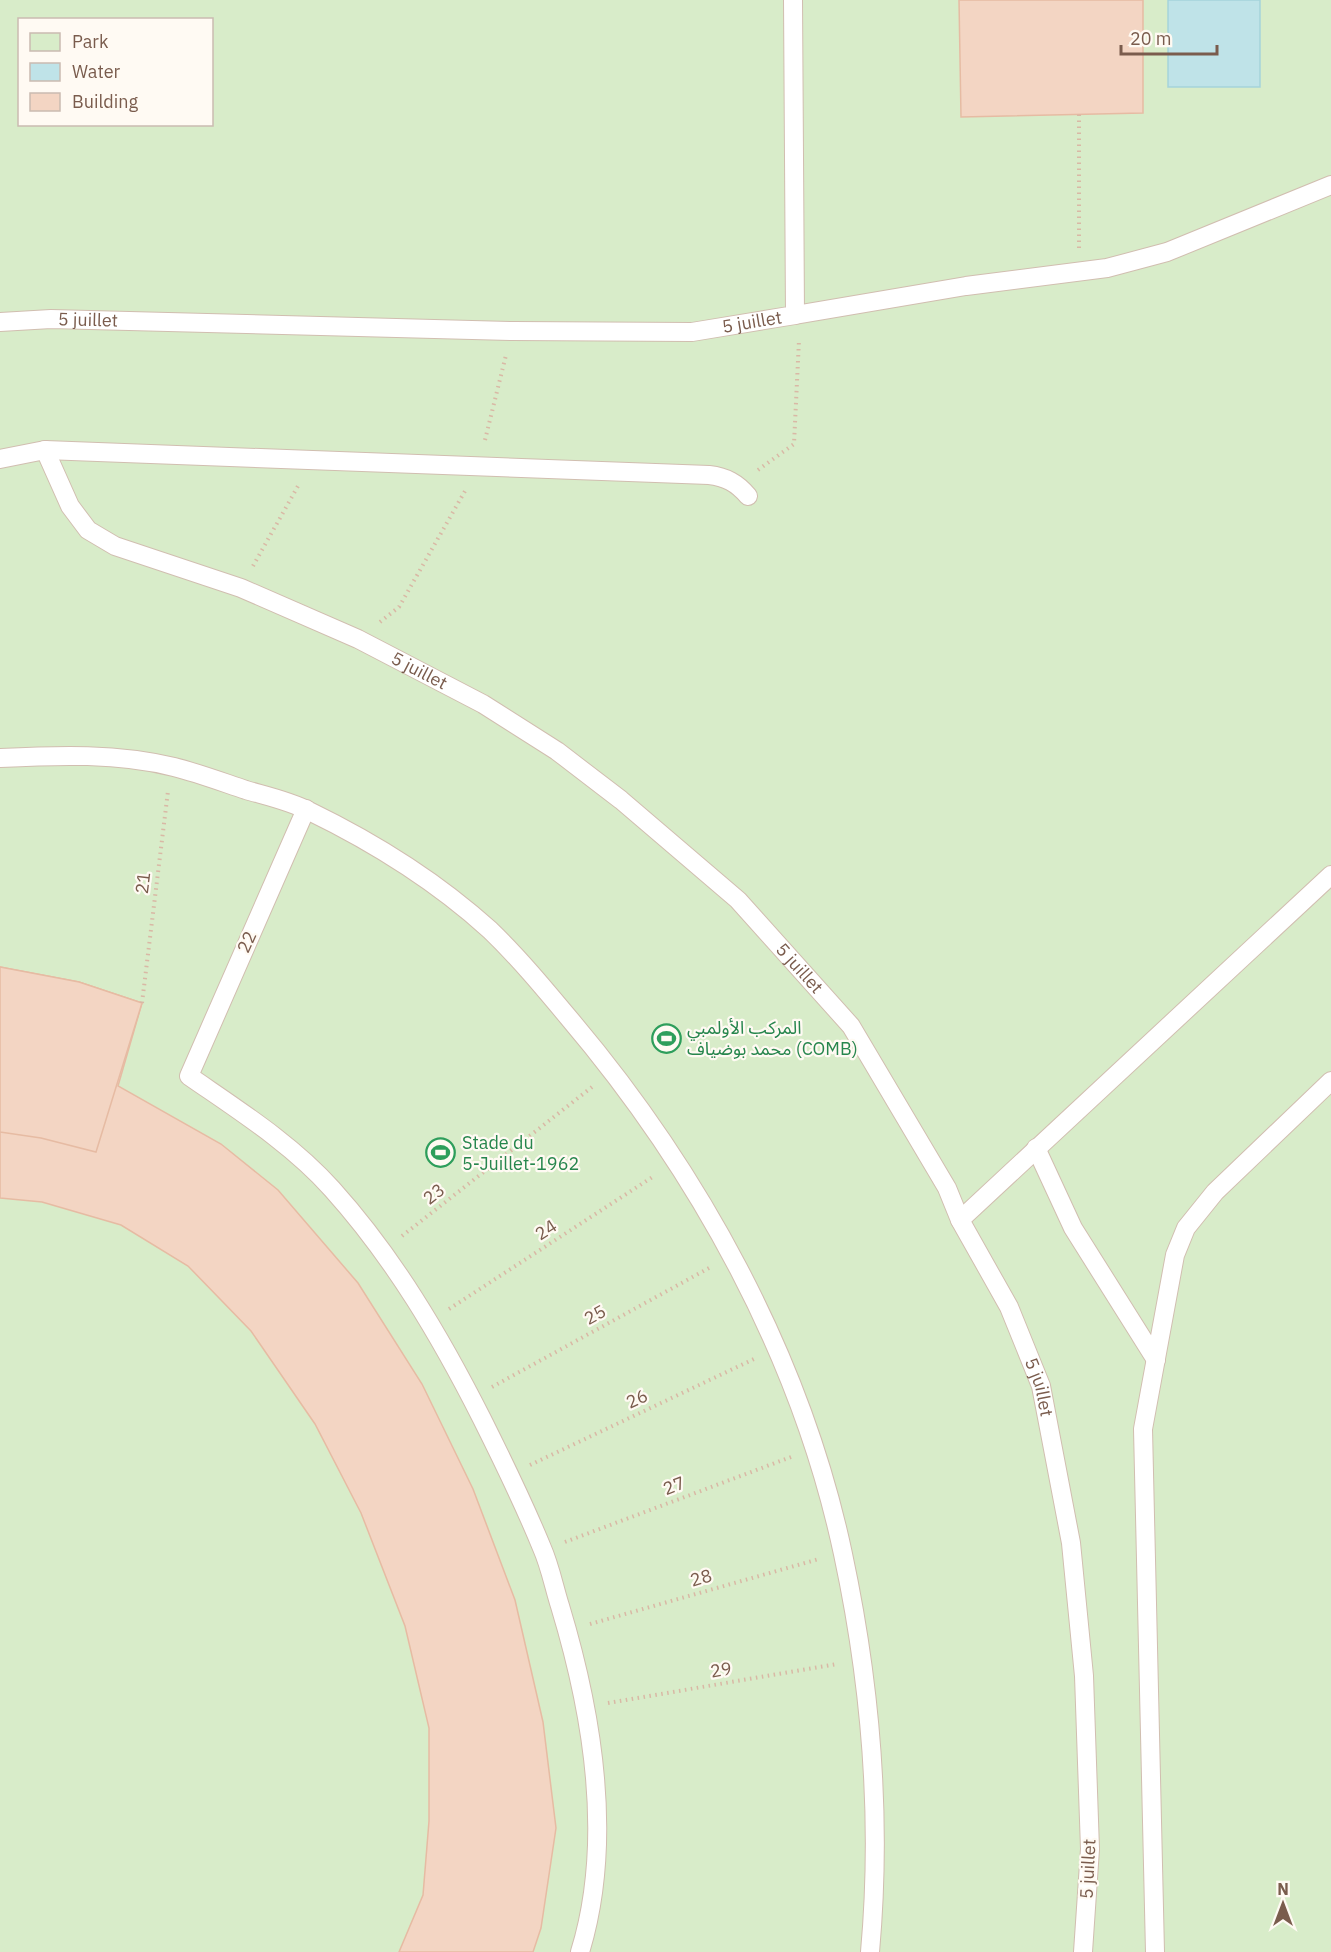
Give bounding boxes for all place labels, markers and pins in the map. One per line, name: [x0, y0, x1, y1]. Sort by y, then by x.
place label: المركب الأولمبي محمد بوضياف (COMB): [687, 1016, 858, 1060]
sports icon: المركب الأولمبي محمد بوضياف (COMB): [650, 1022, 682, 1054]
place label: Stade du 5-Juillet-1962: [462, 1131, 579, 1175]
sports icon: Stade du 5-Juillet-1962: [425, 1137, 457, 1169]

